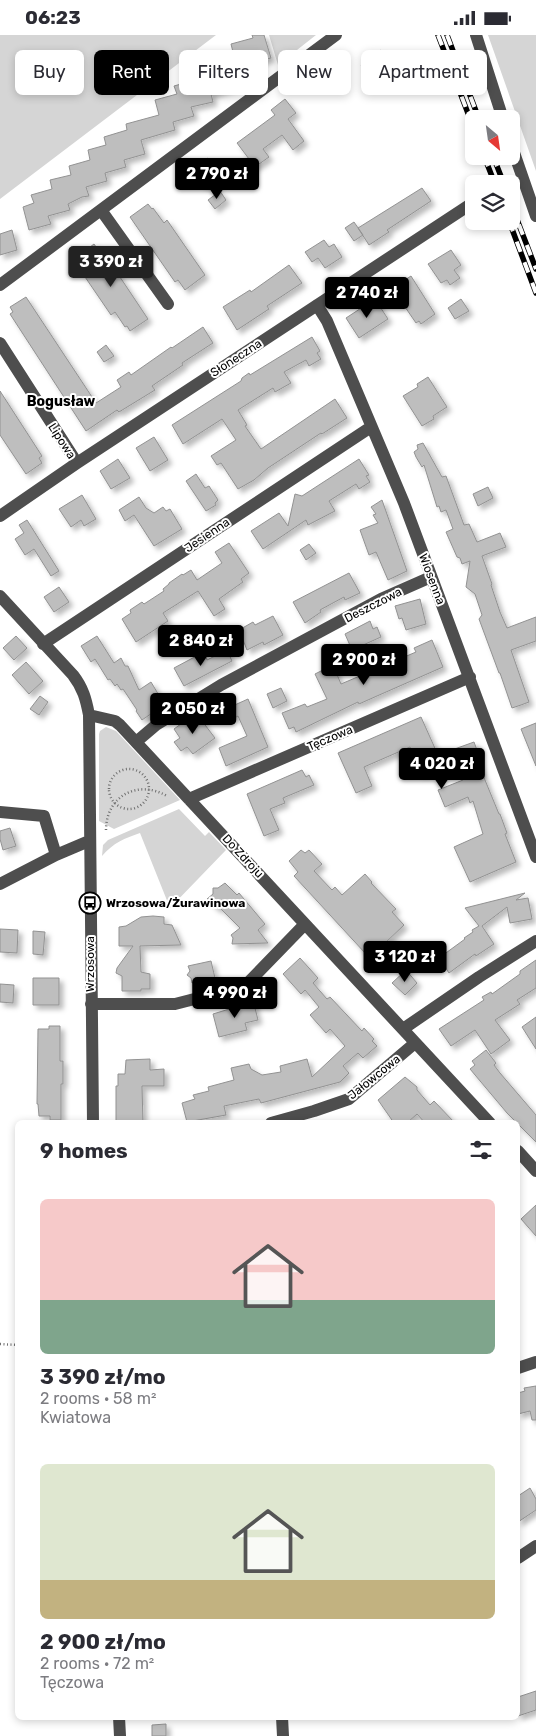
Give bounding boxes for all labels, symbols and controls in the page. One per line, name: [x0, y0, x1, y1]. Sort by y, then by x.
text: 06:23: [25, 6, 81, 29]
chip: Buy: [15, 50, 84, 95]
chip: Rent: [94, 50, 169, 95]
chip: Filters: [179, 50, 268, 95]
chip: New: [278, 50, 351, 95]
chip: Apartment: [361, 50, 487, 95]
north arrow: [465, 110, 520, 165]
map controls: [465, 110, 520, 230]
pin: 2 790 zł: [165, 157, 269, 200]
text: 2 790 zł: [186, 164, 248, 183]
button: layers: [465, 175, 520, 230]
pin: 3 390 zł: [59, 245, 163, 288]
text: 3 390 zł: [79, 252, 143, 271]
pin: 2 740 zł: [315, 277, 419, 319]
text: 2 740 zł: [336, 283, 398, 302]
street label: Słoneczna: [208, 336, 264, 380]
district label: Bogusław: [27, 393, 96, 410]
street label: Lipowa: [45, 421, 79, 461]
street label: Jesienna: [182, 515, 232, 555]
street label: Wiosenna: [416, 552, 448, 606]
street label: Deszczowa: [342, 585, 404, 625]
pin: 2 840 zł: [149, 625, 253, 667]
text: 2 840 zł: [169, 631, 233, 650]
pin: 2 900 zł: [312, 643, 416, 686]
text: 2 900 zł: [332, 650, 396, 669]
pin: 2 050 zł: [141, 693, 245, 735]
text: 2 050 zł: [161, 699, 225, 718]
street label: Tęczowa: [305, 722, 355, 754]
pin: 4 020 zł: [390, 747, 494, 790]
text: 4 020 zł: [410, 754, 474, 773]
street label: Do Zdroju: [220, 832, 266, 880]
bus stop icon: Wrzosowa/Żurawinowa: [78, 891, 102, 915]
place label: Wrzosowa/Żurawinowa: [106, 896, 245, 910]
street label: Wrzosowa: [83, 936, 97, 992]
pin: 3 120 zł: [353, 941, 457, 983]
text: 3 120 zł: [375, 947, 435, 966]
pin: 4 990 zł: [183, 977, 287, 1019]
text: 4 990 zł: [203, 983, 267, 1002]
street label: Jałowcowa: [345, 1052, 403, 1102]
icon: filters: [467, 1136, 495, 1164]
text: 9 homes: [40, 1138, 128, 1163]
icon: home: [223, 1231, 313, 1321]
text: 3 390 zł/mo: [40, 1364, 166, 1389]
text: 2 rooms · 58 m²: [40, 1389, 156, 1408]
text: Kwiatowa: [40, 1408, 111, 1427]
icon: home: [223, 1496, 313, 1586]
text: 2 900 zł/mo: [40, 1629, 166, 1654]
text: 2 rooms · 72 m²: [40, 1654, 154, 1673]
text: Tęczowa: [40, 1673, 104, 1692]

